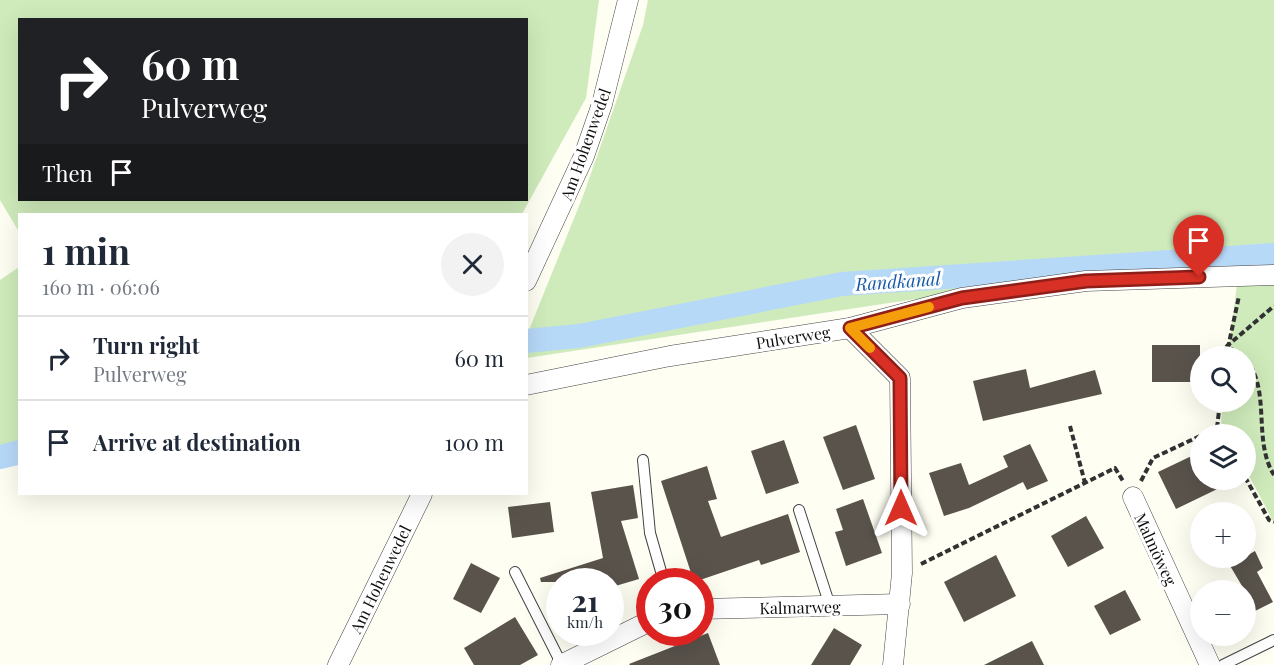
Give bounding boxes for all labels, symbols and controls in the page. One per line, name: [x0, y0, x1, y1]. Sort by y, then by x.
text: 60 m: [141, 35, 239, 91]
icon: right: [42, 42, 120, 120]
street label: Am Hohenwedel: [555, 85, 615, 204]
text: Pulverweg: [141, 89, 267, 125]
icon: arrive: [105, 156, 138, 189]
text: Then: [42, 158, 93, 188]
pin: [1173, 215, 1224, 277]
icon: arrive: [1182, 224, 1215, 257]
text: 1 min: [42, 226, 130, 274]
button: close: [441, 233, 504, 296]
water label: Randkanal: [854, 266, 942, 296]
text: 160 m · 06:06: [42, 273, 160, 300]
street label: Pulverweg: [754, 321, 832, 353]
text: Turn right: [93, 330, 199, 360]
icon: right: [42, 342, 75, 375]
text: 60 m: [454, 343, 504, 373]
map controls: [1190, 346, 1256, 646]
button: search: [1190, 346, 1256, 412]
text: Pulverweg: [93, 360, 187, 387]
button: layers: [1190, 424, 1256, 490]
icon: arrive: [42, 426, 75, 459]
text: Arrive at destination: [93, 427, 301, 457]
text: 100 m: [444, 427, 504, 457]
position arrow: [869, 476, 933, 540]
button: +: [1190, 502, 1256, 568]
street label: Malmöweg: [1130, 509, 1182, 589]
street label: Am Hohenwedel: [344, 521, 415, 637]
speed limit sign: 30: [636, 568, 714, 646]
text: 21: [571, 580, 599, 620]
button: −: [1190, 580, 1256, 646]
street label: Kalmarweg: [759, 596, 841, 618]
text: km/h: [567, 612, 603, 632]

